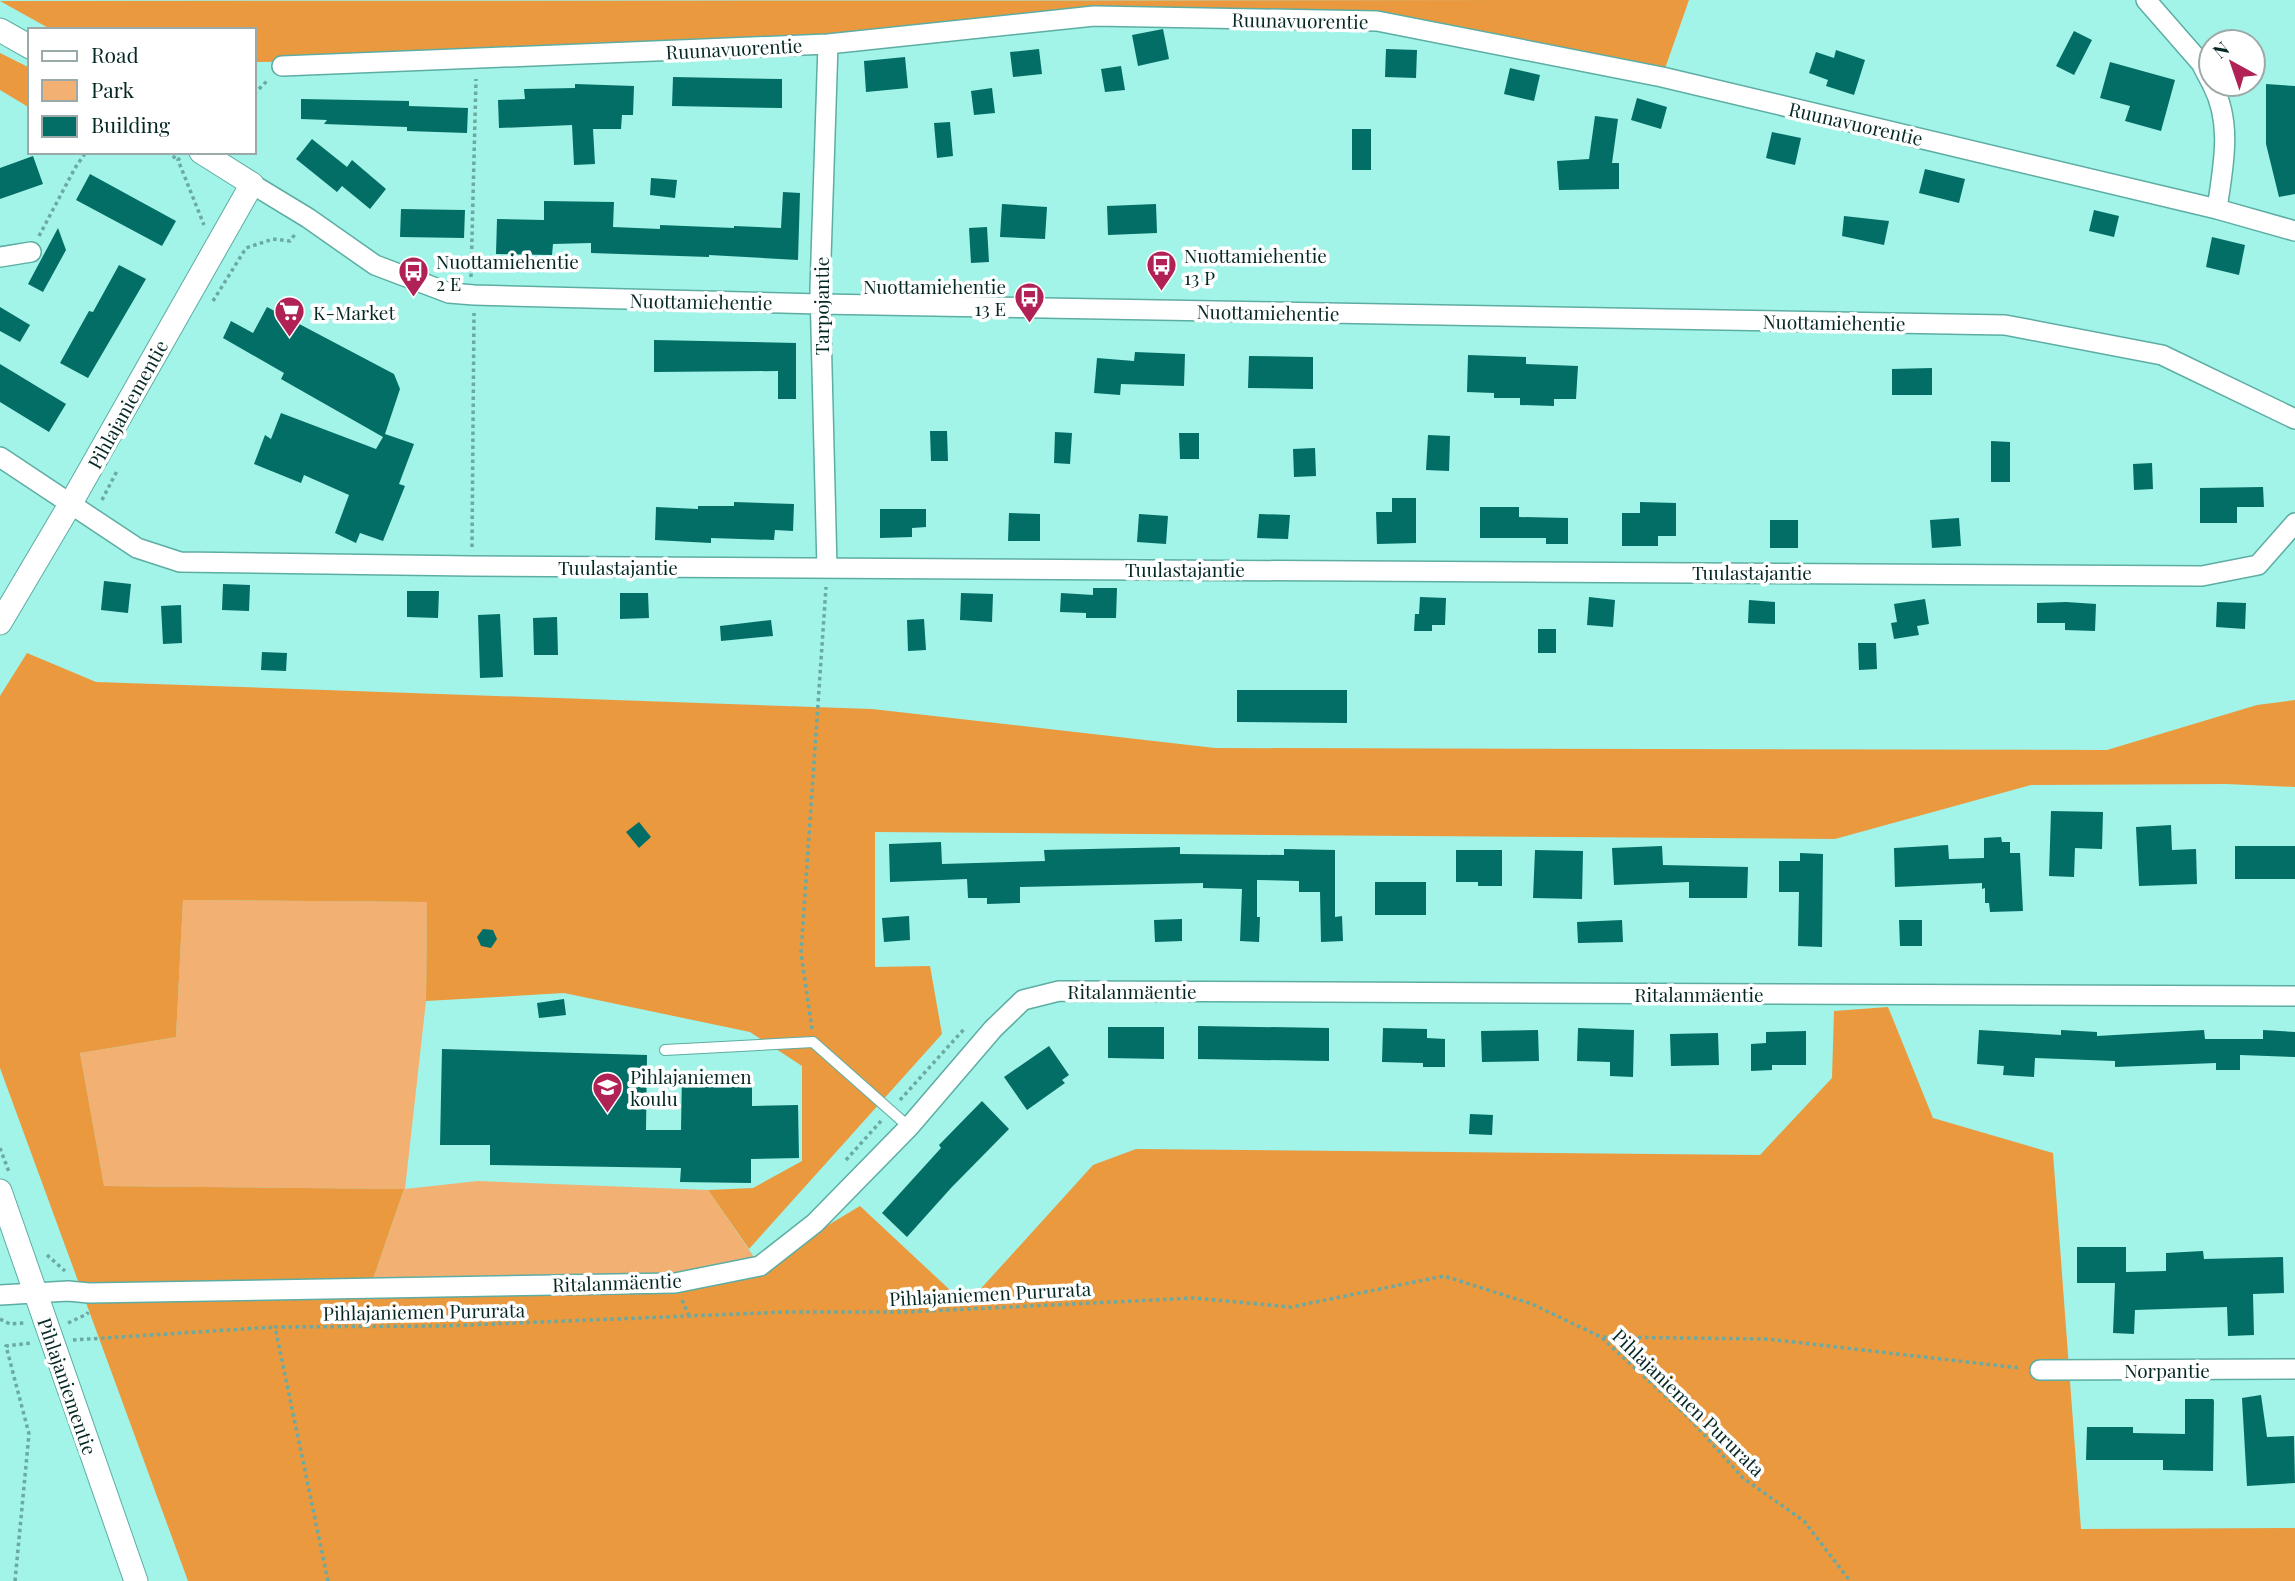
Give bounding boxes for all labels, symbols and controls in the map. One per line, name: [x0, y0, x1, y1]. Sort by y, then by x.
street label: Ruunavuorentie: [1231, 6, 1369, 34]
legend: [28, 28, 256, 154]
north arrow: [2197, 28, 2267, 98]
street label: Ruunavuorentie: [665, 31, 803, 65]
text: N: [2207, 35, 2234, 64]
text: Road: [91, 40, 139, 68]
text: Park: [91, 75, 135, 103]
street label: Ruunavuorentie: [1786, 95, 1926, 151]
text: Building: [91, 110, 170, 138]
place label: Nuottamiehentie 13 P: [1184, 242, 1327, 290]
place label: Nuottamiehentie 2 E: [436, 248, 579, 296]
bus stop icon: Nuottamiehentie 13 P: [1144, 249, 1178, 293]
bus stop icon: Nuottamiehentie 2 E: [396, 255, 430, 299]
street label: Tarpojantie: [808, 257, 834, 355]
place label: Nuottamiehentie 13 E: [863, 273, 1006, 321]
bus stop icon: Nuottamiehentie 13 E: [1012, 280, 1046, 324]
street label: Nuottamiehentie: [629, 287, 773, 315]
supermarket icon: K-Market: [273, 295, 307, 339]
street label: Nuottamiehentie: [1196, 298, 1340, 326]
place label: K-Market: [313, 299, 395, 325]
street label: Nuottamiehentie: [1762, 308, 1906, 336]
street label: Pihlajaniementie: [81, 335, 173, 473]
street label: Tuulastajantie: [558, 554, 678, 580]
street label: Tuulastajantie: [1125, 556, 1245, 582]
street label: Tuulastajantie: [1692, 559, 1812, 585]
street label: Ritalanmäentie: [1067, 978, 1197, 1004]
street label: Ritalanmäentie: [1634, 981, 1764, 1007]
place label: Pihlajaniemen koulu: [630, 1063, 752, 1111]
school or university icon: Pihlajaniemen koulu: [590, 1070, 624, 1114]
street label: Ritalanmäentie: [552, 1267, 682, 1297]
street label: Pihlajaniemen Pururata: [888, 1275, 1092, 1311]
street label: Pihlajaniemen Pururata: [323, 1296, 526, 1326]
street label: Pihlajaniementie: [32, 1314, 104, 1458]
street label: Pihlajaniemen Pururata: [1607, 1322, 1771, 1482]
street label: Norpantie: [2124, 1357, 2210, 1383]

